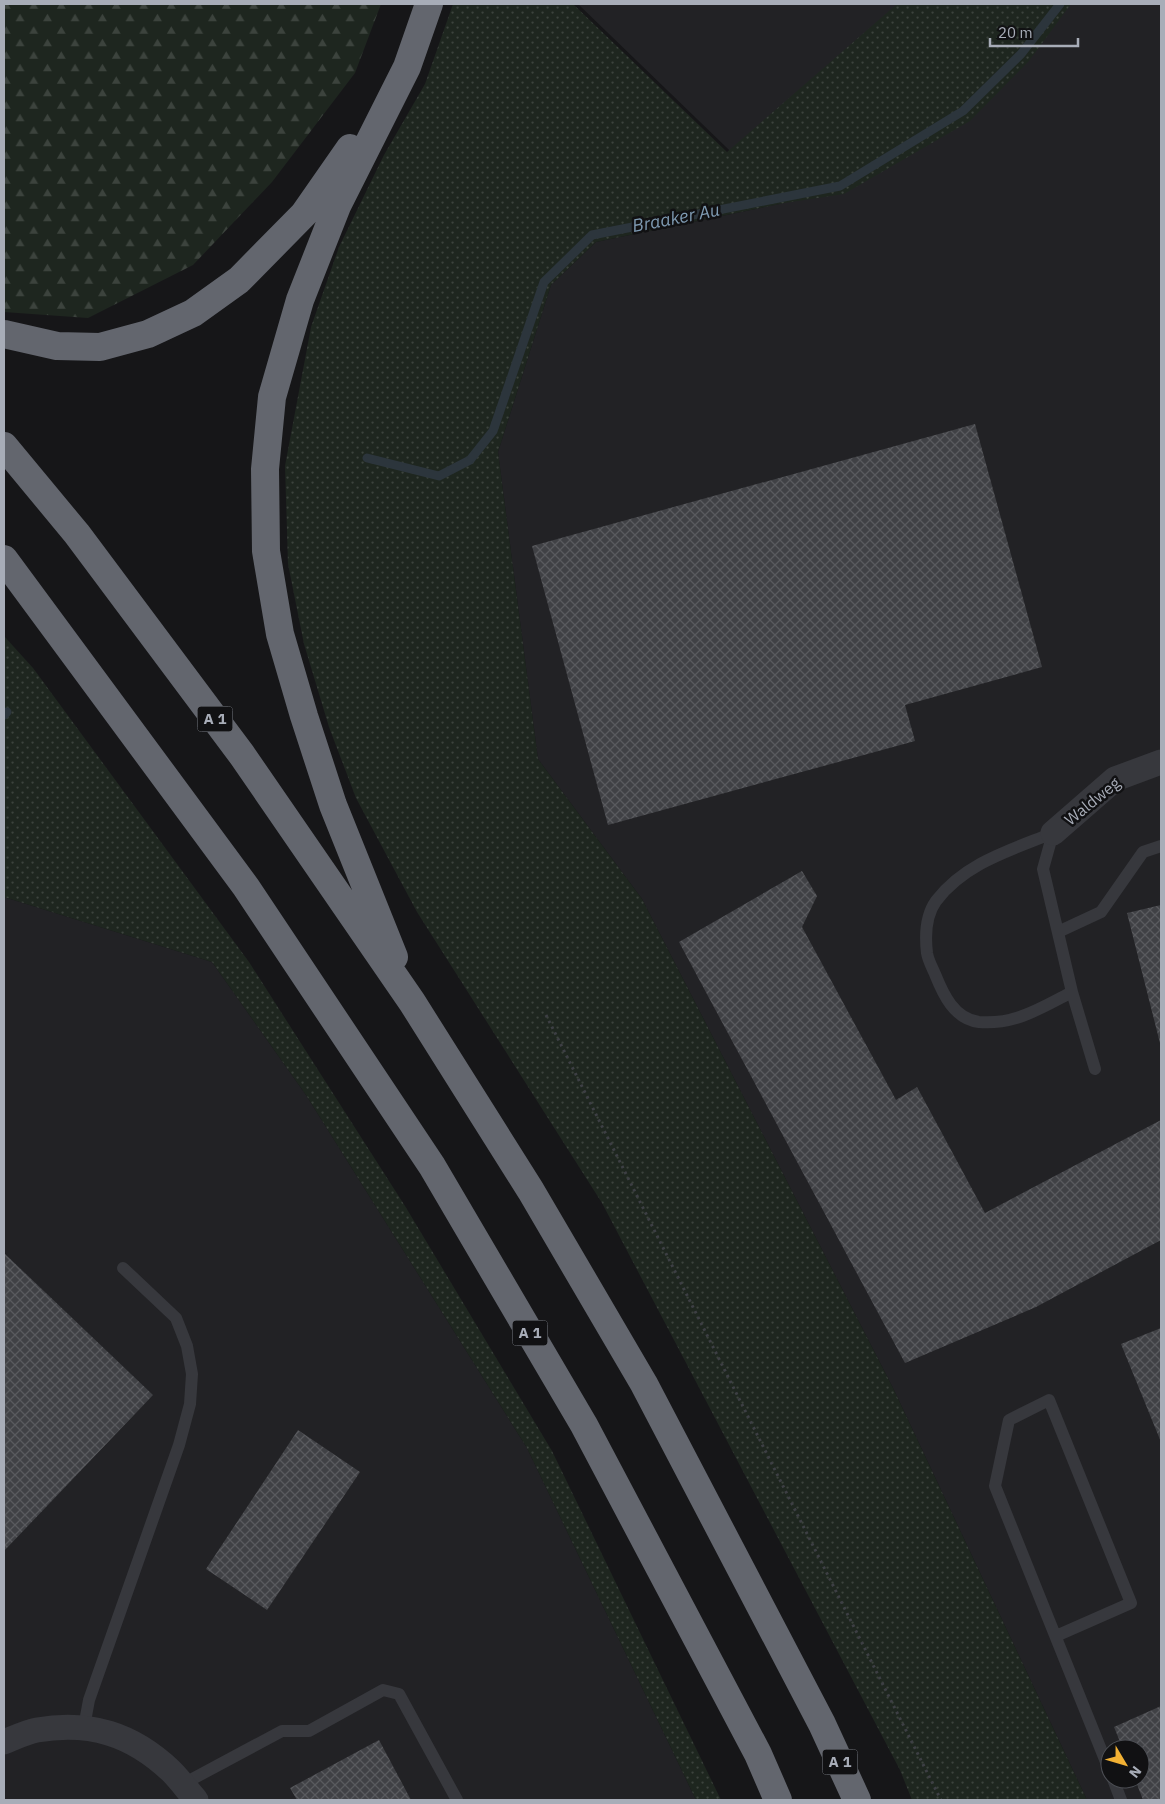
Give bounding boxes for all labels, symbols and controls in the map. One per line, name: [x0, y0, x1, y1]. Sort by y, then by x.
scale bar: [990, 15, 1078, 47]
text: 20 m: [998, 23, 1033, 42]
water label: Braaker Au: [630, 198, 722, 237]
road number: A 1: [198, 706, 232, 732]
street label: Waldweg: [1060, 772, 1124, 829]
road number: A 1: [512, 1320, 548, 1346]
north arrow: [1100, 1739, 1150, 1789]
road number: A 1: [822, 1750, 858, 1774]
text: N: [1125, 1762, 1145, 1782]

